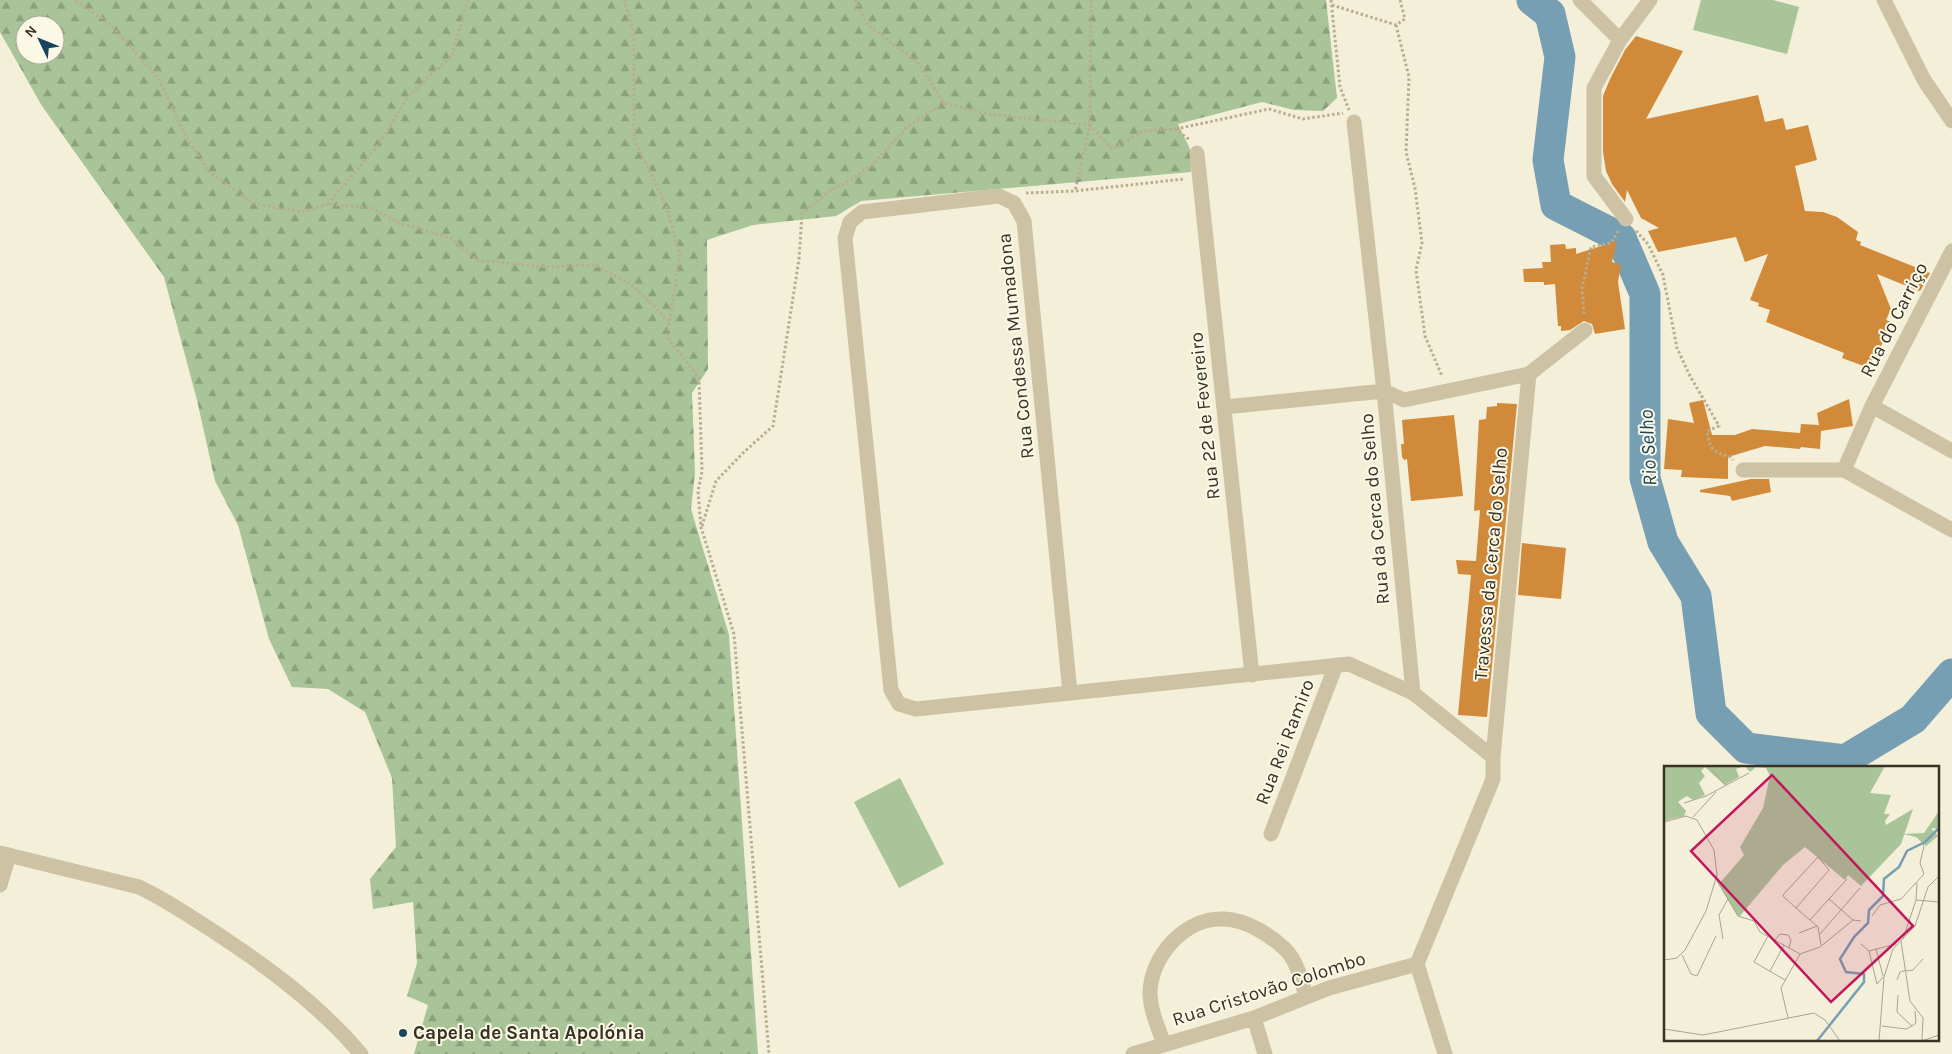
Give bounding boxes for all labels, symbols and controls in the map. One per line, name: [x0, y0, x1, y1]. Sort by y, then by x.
north arrow: [15, 15, 65, 65]
text: N: [21, 22, 41, 41]
street label: Rua Condessa Mumadona: [993, 232, 1039, 460]
street label: Rua do Carriço: [1856, 259, 1932, 381]
street label: Rua 22 de Fevereiro: [1185, 331, 1225, 501]
water label: Rio Selho: [1635, 409, 1661, 487]
street label: Rua da Cerca do Selho: [1356, 412, 1394, 606]
street label: Travessa da Cerca do Selho: [1470, 447, 1512, 681]
street label: Rua Rei Ramiro: [1251, 676, 1319, 808]
inset map: [1664, 766, 1940, 1042]
street label: Rua Cristovão Colombo: [1170, 947, 1368, 1031]
place label: Capela de Santa Apolónia: [413, 1022, 645, 1044]
marker: Capela de Santa Apolónia: [397, 1027, 409, 1039]

